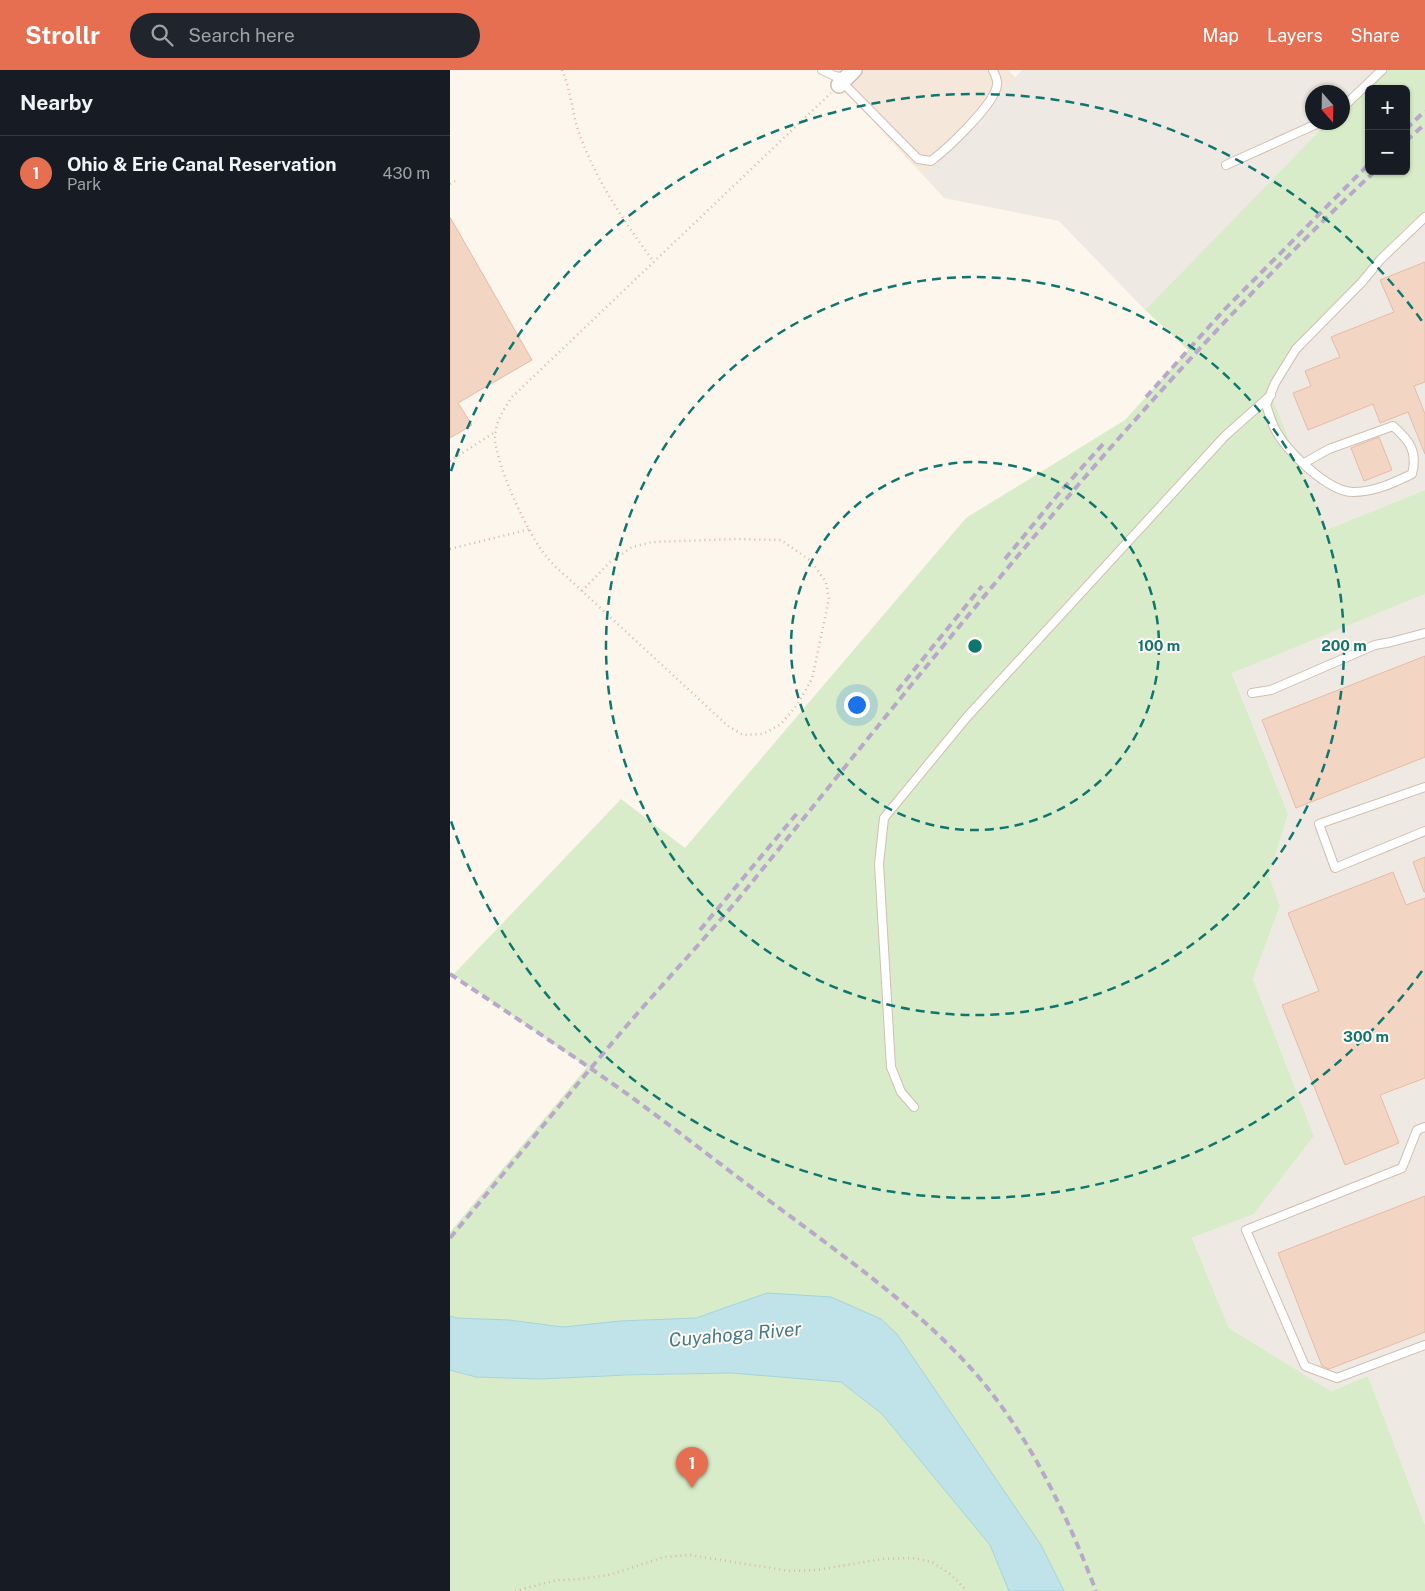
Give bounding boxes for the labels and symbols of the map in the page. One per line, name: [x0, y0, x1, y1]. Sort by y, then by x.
north arrow: [1305, 85, 1350, 130]
centre of rings: [966, 637, 984, 655]
text: 100 m: [1138, 637, 1180, 654]
text: 200 m: [1321, 637, 1367, 654]
your location: [844, 692, 870, 718]
text: 300 m: [1343, 1028, 1389, 1045]
water label: Cuyahoga River: [668, 1317, 803, 1351]
pin: 1: [676, 1447, 708, 1488]

